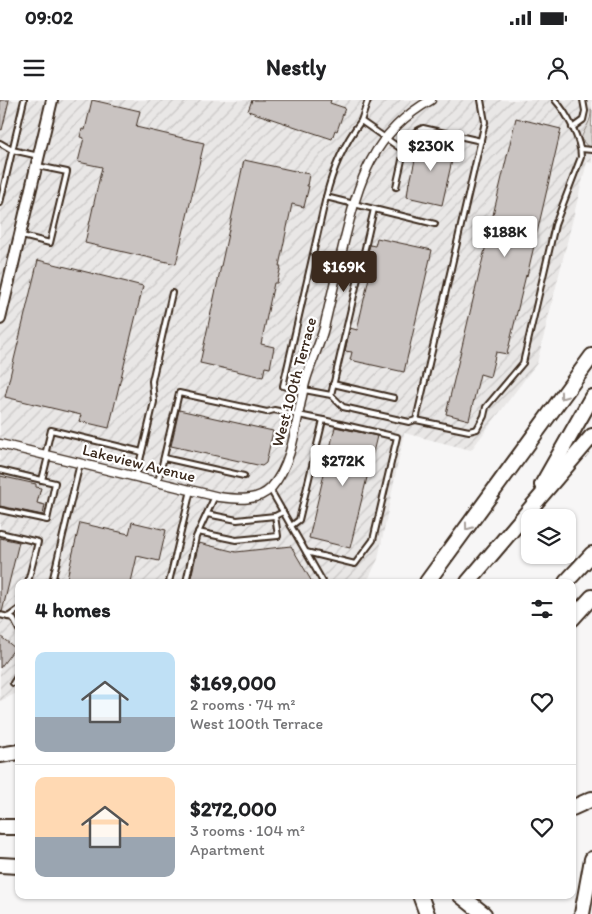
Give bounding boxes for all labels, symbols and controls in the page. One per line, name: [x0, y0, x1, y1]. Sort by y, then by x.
text: 09:02: [25, 6, 73, 29]
icon: menu: [20, 54, 48, 82]
text: Nestly: [266, 54, 326, 81]
icon: person: [544, 54, 572, 82]
pin: $230K: [396, 130, 466, 172]
text: $230K: [408, 136, 454, 155]
pin: $188K: [470, 216, 540, 258]
text: $188K: [483, 222, 527, 241]
pin: $169K: [309, 250, 379, 293]
text: $169K: [323, 257, 365, 276]
street label: West 100th Terrace: [268, 315, 321, 449]
one-way arrow: [561, 390, 569, 399]
street label: Lakeview Avenue: [80, 440, 198, 486]
pin: $272K: [308, 444, 378, 487]
text: $272K: [321, 451, 365, 470]
map controls: [521, 509, 576, 564]
button: layers: [521, 509, 576, 564]
one-way arrow: [465, 521, 474, 531]
icon: filters: [528, 595, 556, 623]
text: 4 homes: [35, 597, 111, 622]
text: $169,000: [190, 670, 276, 695]
icon: home: [75, 672, 135, 732]
icon: heart: [528, 688, 556, 716]
text: 2 rooms · 74 m²: [190, 695, 295, 714]
text: West 100th Terrace: [190, 714, 323, 733]
text: $272,000: [190, 796, 277, 821]
icon: home: [75, 797, 135, 857]
icon: heart: [528, 813, 556, 841]
text: 3 rooms · 104 m²: [190, 821, 305, 840]
text: Apartment: [190, 840, 265, 859]

